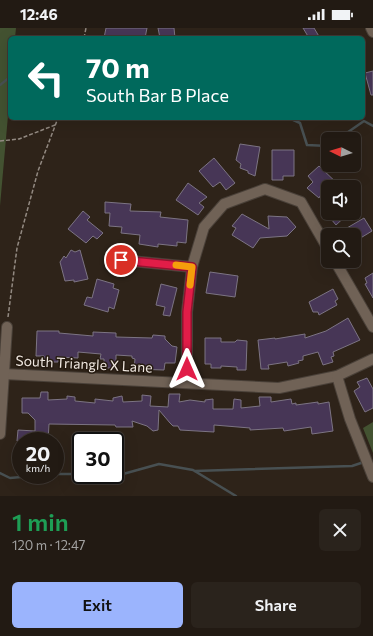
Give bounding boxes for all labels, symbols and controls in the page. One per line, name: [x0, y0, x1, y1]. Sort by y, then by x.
text: 12:46: [20, 5, 58, 23]
text: 70 m: [86, 50, 150, 84]
icon: left: [20, 52, 72, 104]
text: South Bar B Place: [86, 84, 229, 106]
north arrow: [321, 132, 361, 172]
map controls: [321, 132, 361, 268]
button: sound: [321, 180, 361, 220]
button: search: [321, 228, 361, 268]
pin: [104, 243, 138, 277]
icon: arrive: [110, 249, 132, 271]
position arrow: [166, 348, 208, 390]
street label: South Triangle X Lane: [15, 351, 153, 376]
speed limit sign: 30: [72, 432, 124, 484]
text: 20: [26, 441, 50, 465]
text: km/h: [26, 462, 50, 474]
text: 1 min: [12, 507, 69, 536]
button: close: [319, 509, 361, 551]
text: 120 m · 12:47: [12, 537, 85, 553]
button: Exit: [12, 582, 183, 628]
button: Share: [191, 582, 361, 628]

